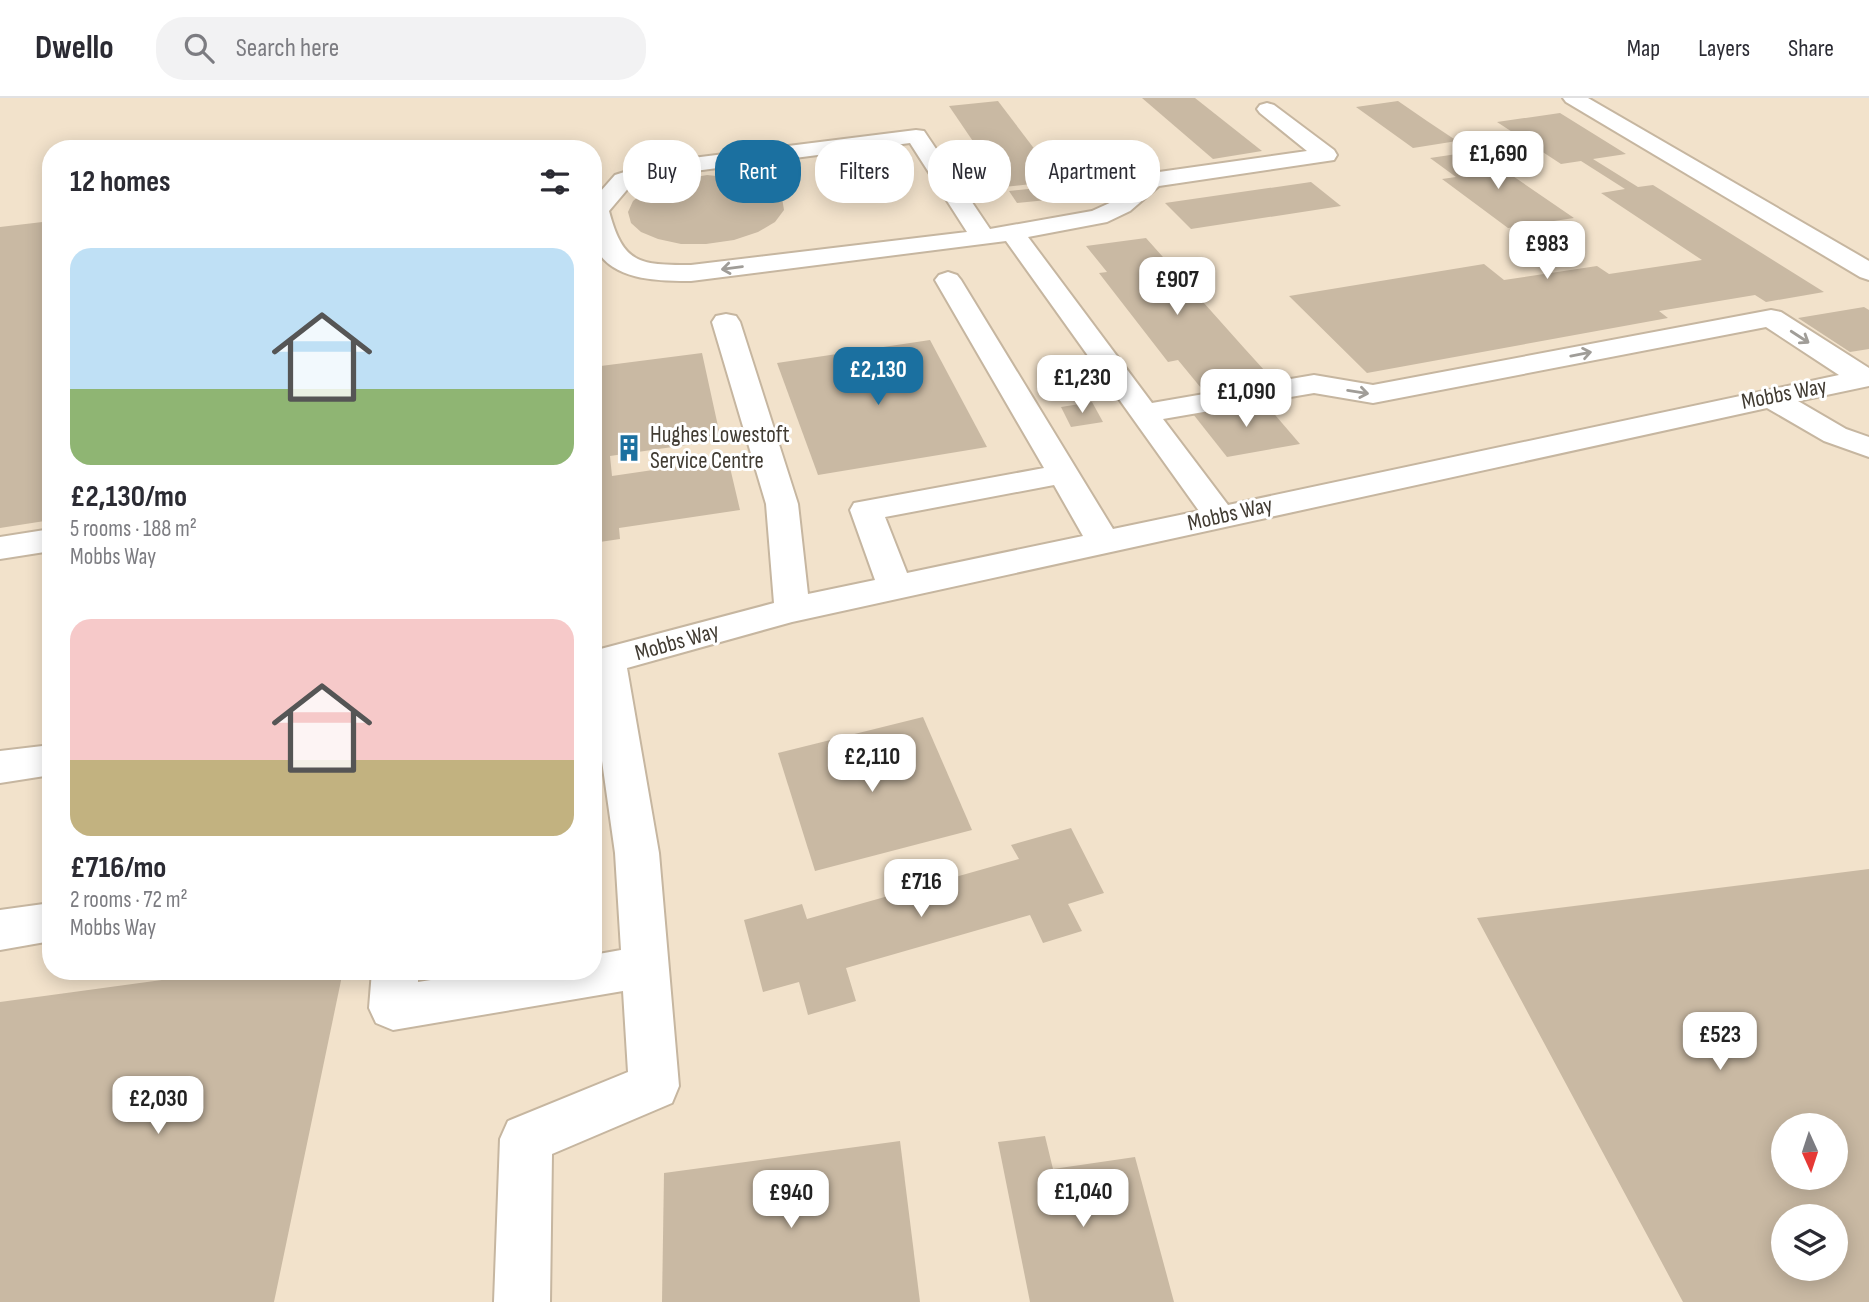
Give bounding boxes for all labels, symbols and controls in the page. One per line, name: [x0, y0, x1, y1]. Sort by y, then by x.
search box: [156, 17, 646, 80]
text: Dwello: [35, 28, 114, 68]
icon: search: [180, 29, 218, 67]
text: Search here: [236, 33, 339, 64]
text: Map: [1627, 34, 1660, 63]
text: Layers: [1698, 34, 1750, 63]
text: Share: [1788, 34, 1834, 63]
pin: £1,690: [1441, 132, 1555, 191]
chip: Buy: [623, 140, 701, 203]
chip: Rent: [715, 140, 801, 203]
chip: Filters: [815, 140, 914, 203]
chip: New: [928, 140, 1011, 203]
chip: Apartment: [1025, 140, 1160, 203]
text: £1,690: [1468, 140, 1528, 168]
icon: filters: [536, 163, 574, 201]
text: 12 homes: [70, 164, 171, 200]
pin: £983: [1506, 222, 1588, 281]
text: £983: [1525, 230, 1569, 258]
pin: £907: [1136, 258, 1218, 317]
one-way arrow: [722, 261, 744, 274]
text: £907: [1155, 266, 1199, 294]
icon: home: [259, 294, 385, 420]
one-way arrow: [1789, 330, 1809, 344]
one-way arrow: [1569, 347, 1592, 361]
pin: £2,130: [821, 348, 935, 407]
text: £2,130: [849, 356, 907, 384]
pin: £1,230: [1025, 356, 1139, 415]
text: £1,230: [1053, 364, 1111, 392]
pin: £1,090: [1189, 370, 1303, 429]
street label: Mobbs Way: [1739, 372, 1829, 416]
text: £1,090: [1216, 378, 1276, 406]
one-way arrow: [1346, 385, 1369, 398]
place label: Hughes Lowestoft Service Centre: [650, 421, 789, 475]
building icon: Hughes Lowestoft Service Centre: [614, 433, 644, 463]
text: £2,130/mo: [70, 479, 187, 515]
street label: Mobbs Way: [1185, 491, 1275, 537]
text: 5 rooms · 188 m²: [70, 515, 197, 543]
text: Mobbs Way: [70, 543, 156, 571]
street label: Mobbs Way: [632, 617, 722, 667]
icon: home: [259, 665, 385, 791]
pin: £2,110: [815, 734, 929, 794]
text: £2,110: [844, 743, 900, 771]
text: £716/mo: [70, 850, 166, 886]
pin: £716: [880, 860, 962, 919]
text: £716: [900, 868, 942, 896]
text: 2 rooms · 72 m²: [70, 886, 188, 914]
text: Mobbs Way: [70, 914, 156, 942]
pin: £523: [1679, 1012, 1761, 1072]
text: £523: [1699, 1021, 1741, 1049]
pin: £2,030: [101, 1076, 215, 1136]
text: £2,030: [128, 1085, 188, 1113]
north arrow: [1771, 1113, 1848, 1190]
map controls: [1771, 1113, 1848, 1281]
pin: £940: [750, 1170, 832, 1230]
pin: £1,040: [1026, 1170, 1140, 1229]
text: £1,040: [1054, 1178, 1113, 1206]
text: £940: [769, 1179, 813, 1207]
button: layers: [1771, 1204, 1848, 1281]

